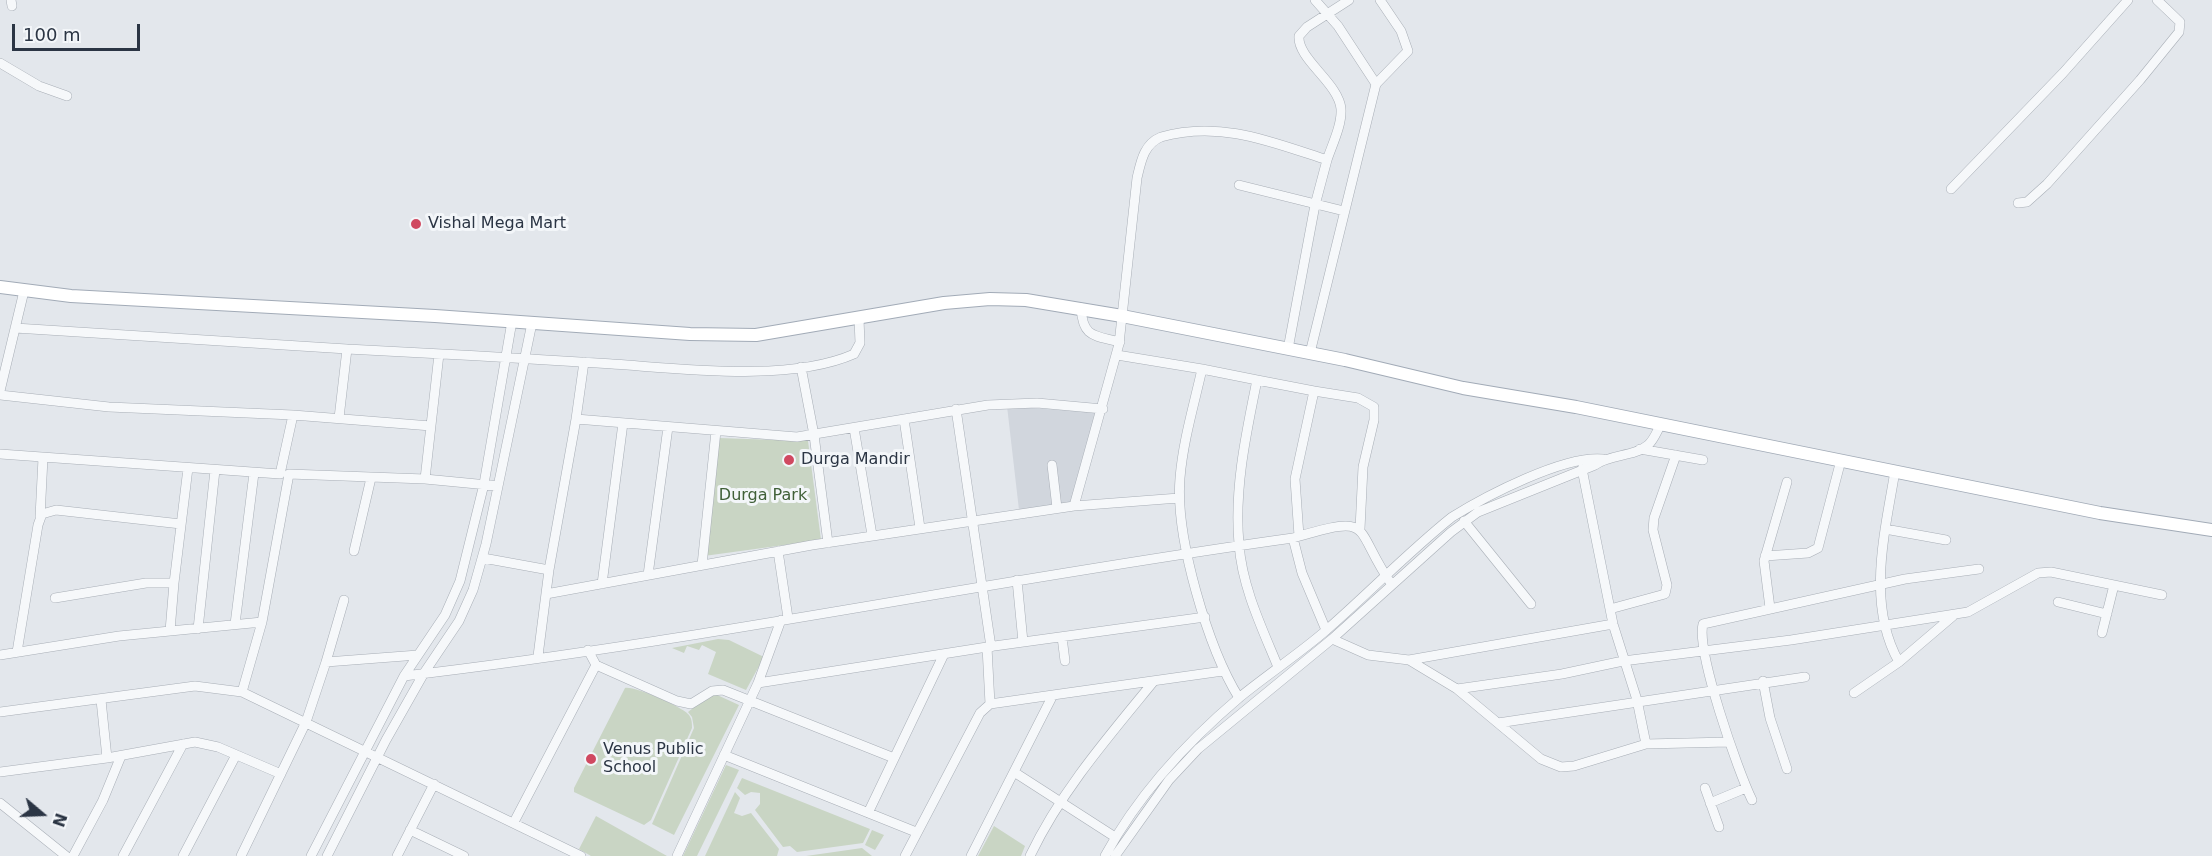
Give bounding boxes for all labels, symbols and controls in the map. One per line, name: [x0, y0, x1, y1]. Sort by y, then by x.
scale bar: [15, 12, 142, 50]
text: 100 m: [23, 24, 81, 45]
place label: Vishal Mega Mart: [428, 214, 566, 234]
marker: Vishal Mega Mart: [409, 217, 423, 231]
place label: Durga Mandir: [801, 450, 910, 470]
marker: Durga Mandir: [782, 453, 796, 467]
park label: Durga Park: [719, 486, 807, 506]
place label: Venus Public School: [603, 740, 704, 778]
marker: Venus Public School: [584, 752, 598, 766]
north arrow: [12, 784, 72, 844]
text: N: [48, 811, 71, 829]

